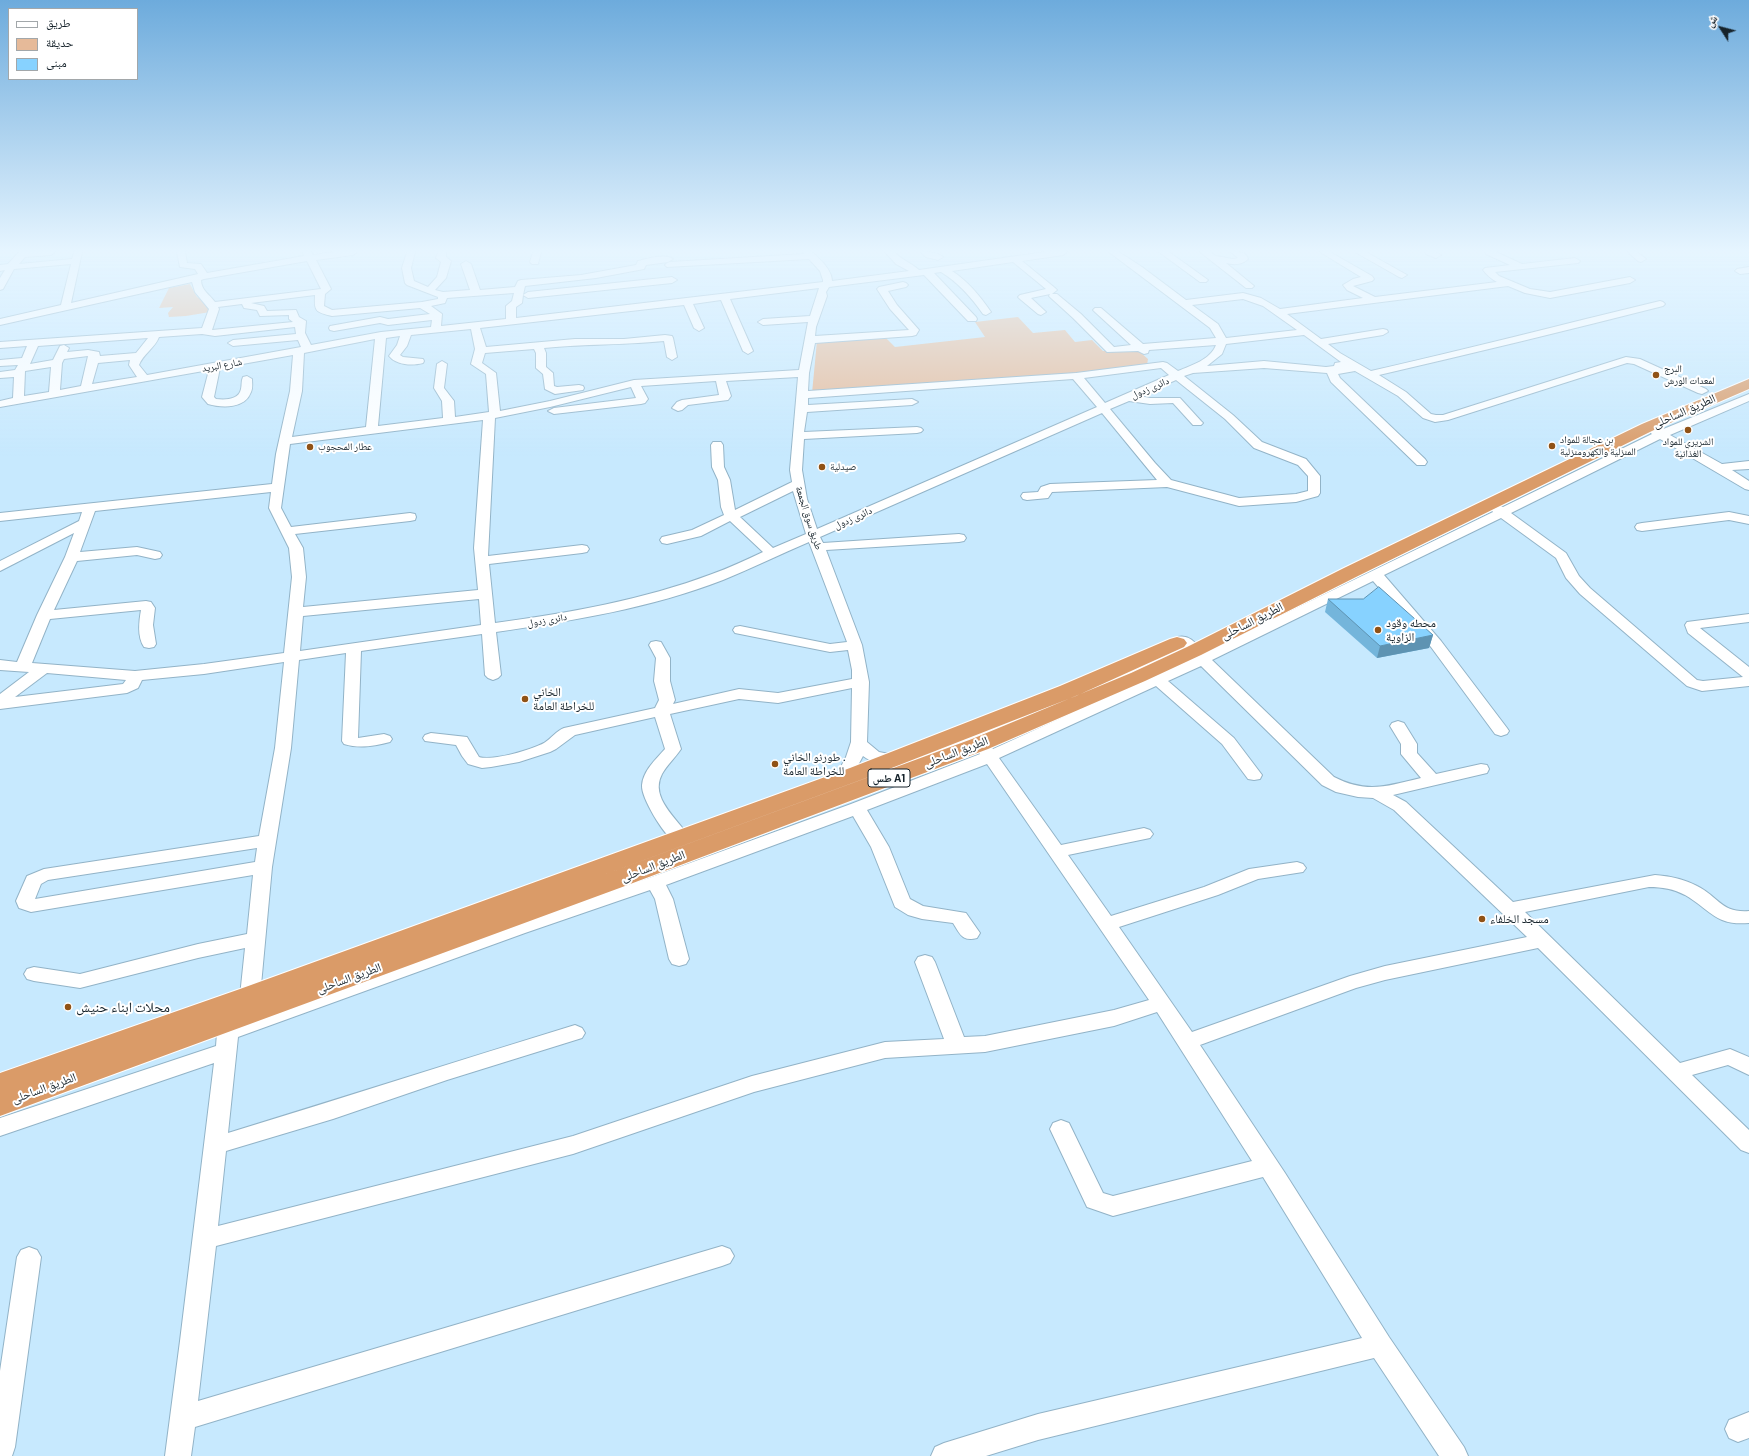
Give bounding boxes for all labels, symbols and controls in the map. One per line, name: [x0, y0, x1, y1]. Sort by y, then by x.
legend: [8, 8, 138, 80]
north arrow: [1701, 8, 1741, 48]
text: ش: [1702, 12, 1720, 29]
text: طريق: [46, 15, 71, 29]
text: حديقة: [46, 35, 74, 49]
text: مبنى: [46, 55, 67, 69]
street label: شارع البريد: [201, 356, 243, 374]
place label: البرج لمعدات الورش: [1664, 363, 1714, 386]
marker: البرج لمعدات الورش: [1651, 370, 1661, 380]
street label: دائرى زدول: [1129, 375, 1171, 401]
street label: الطريق الساحلى: [1650, 391, 1718, 431]
marker: الشريري للمواد الغذائية: [1683, 425, 1693, 435]
place label: بن عجالة للمواد المنزلية والكهرومنزلية: [1560, 434, 1636, 458]
place label: الشريري للمواد الغذائية: [1663, 436, 1713, 460]
place label: عطار المحجوب: [318, 441, 372, 453]
marker: بن عجالة للمواد المنزلية والكهرومنزلية: [1547, 441, 1557, 451]
marker: عطار المحجوب: [305, 442, 315, 452]
place label: صيدلية: [830, 461, 856, 473]
marker: صيدلية: [817, 462, 827, 472]
street label: طريق سوق الجمعة: [793, 485, 825, 551]
street label: دائرى زدول: [832, 504, 874, 532]
street label: الطريق الساحلى: [1219, 599, 1285, 643]
street label: دائرى زدول: [526, 611, 568, 629]
place label: محطه وقود الزاوية: [1386, 616, 1436, 644]
marker: محطه وقود الزاوية: [1373, 625, 1383, 635]
place label: الخاني للخراطة العامة: [533, 685, 594, 713]
marker: الخاني للخراطة العامة: [520, 694, 530, 704]
street label: الطريق الساحلى: [922, 733, 990, 771]
place label: طورنو الخاني . للخراطة العامة: [783, 750, 846, 778]
marker: طورنو الخاني . للخراطة العامة: [770, 759, 780, 769]
road number: طس A1: [868, 769, 910, 787]
street label: الطريق الساحلى: [619, 847, 687, 885]
place label: مسجد الخلفاء: [1490, 912, 1549, 926]
marker: مسجد الخلفاء: [1477, 914, 1487, 924]
street label: الطريق الساحلى: [315, 960, 383, 996]
place label: محلات ابناء حنيش: [76, 999, 170, 1015]
marker: محلات ابناء حنيش: [63, 1002, 73, 1012]
street label: الطريق الساحلى: [10, 1070, 78, 1106]

